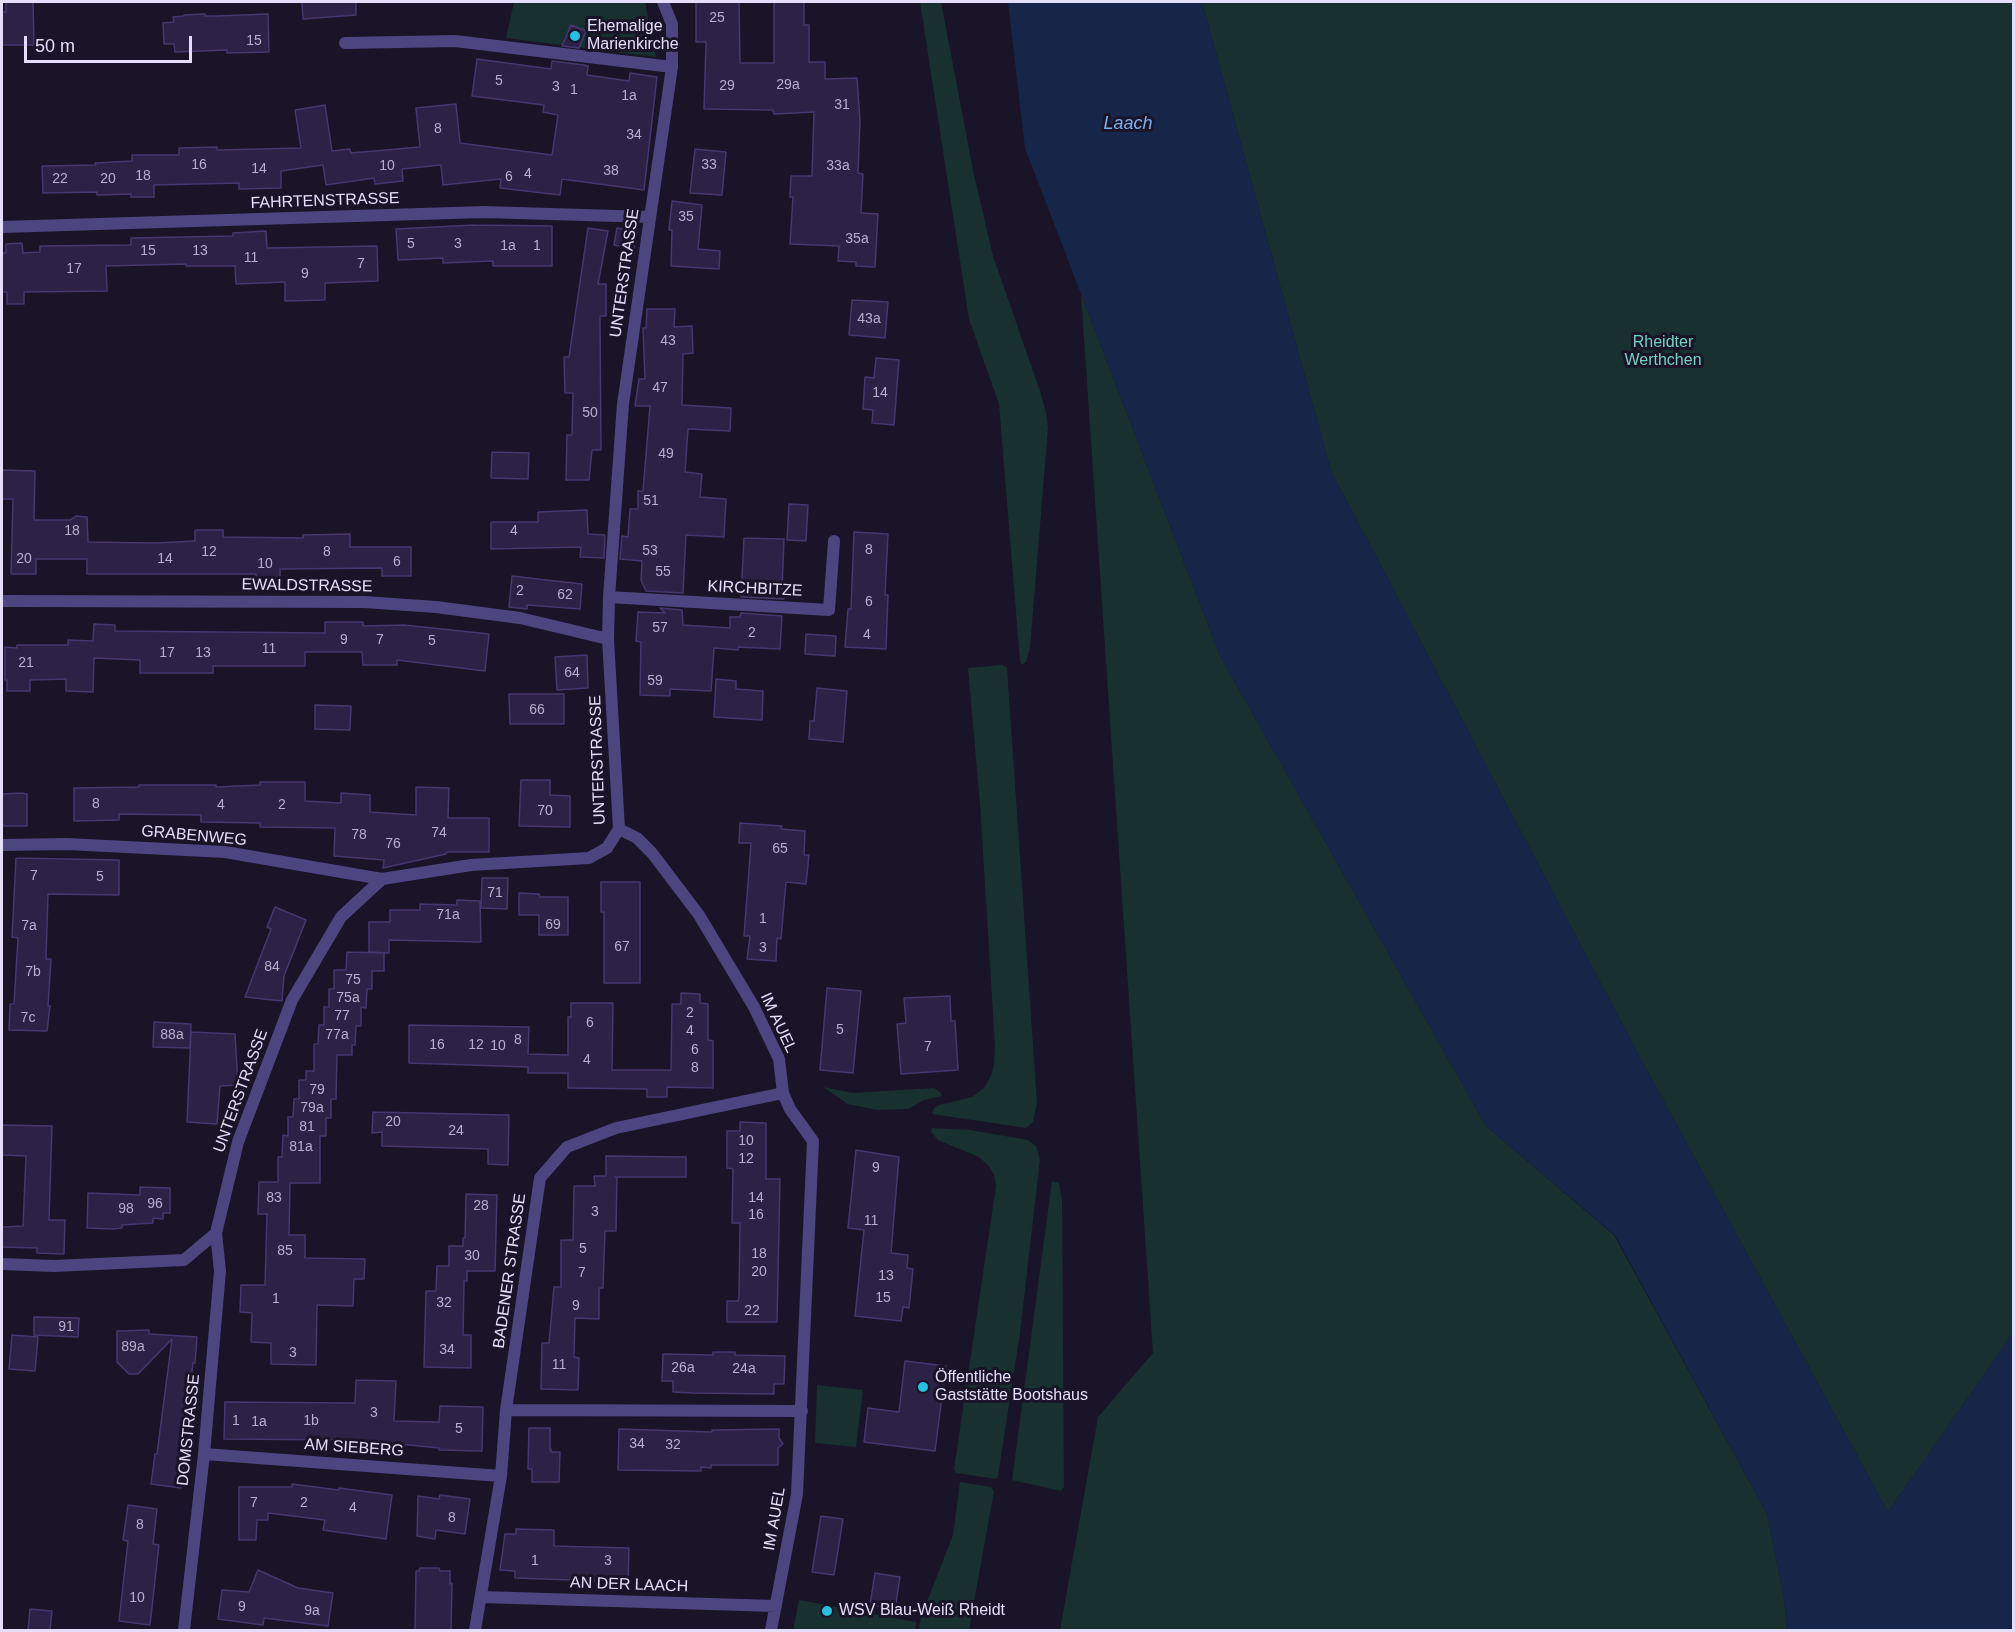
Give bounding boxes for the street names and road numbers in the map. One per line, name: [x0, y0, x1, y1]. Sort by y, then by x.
street label: FAHRTENSTRASSE: [250, 189, 400, 213]
street label: UNTERSTRASSE: [606, 207, 644, 339]
street label: EWALDSTRASSE: [241, 575, 373, 597]
street label: KIRCHBITZE: [707, 577, 803, 601]
street label: UNTERSTRASSE: [586, 695, 610, 825]
street label: GRABENWEG: [140, 822, 248, 850]
street label: IM AUEL: [756, 990, 800, 1056]
street label: UNTERSTRASSE: [210, 1027, 272, 1155]
street label: BADENER STRASSE: [490, 1192, 530, 1350]
street label: DOMSTRASSE: [174, 1373, 204, 1487]
street label: AM SIEBERG: [304, 1435, 404, 1461]
street label: IM AUEL: [760, 1486, 790, 1552]
street label: AN DER LAACH: [570, 1573, 688, 1597]

